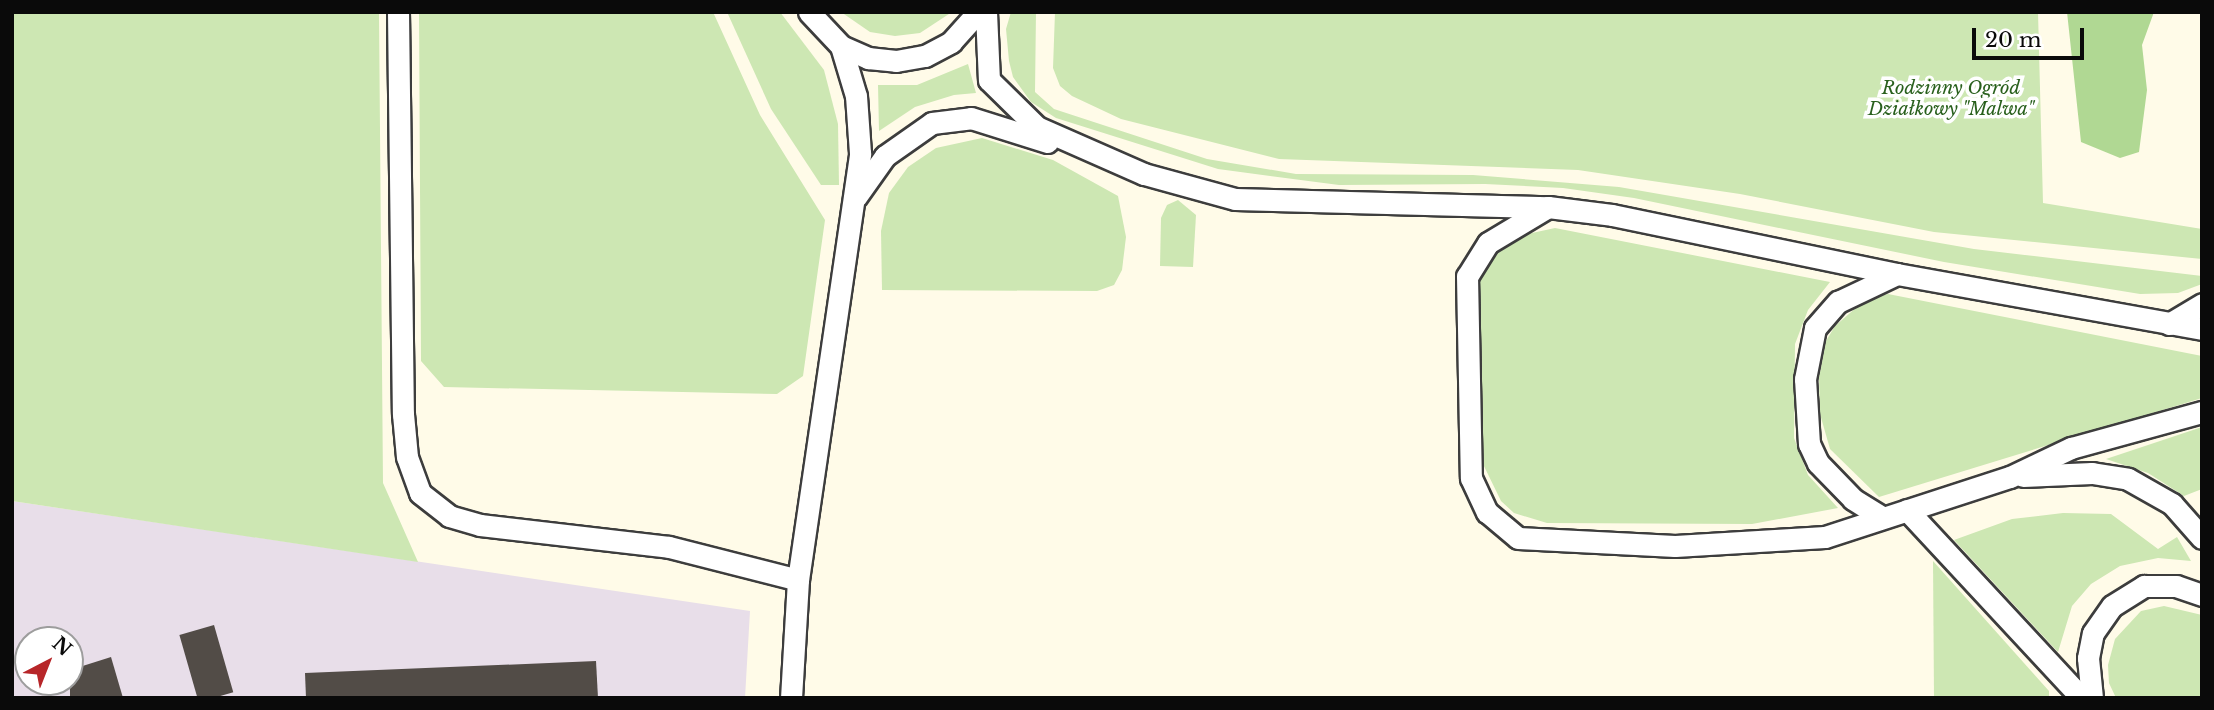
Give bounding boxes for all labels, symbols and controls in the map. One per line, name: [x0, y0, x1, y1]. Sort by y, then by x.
scale bar: [1976, 14, 2088, 58]
text: 20 m: [1985, 27, 2042, 53]
park label: Rodzinny Ogród Działkowy "Malwa": [1868, 78, 2034, 120]
north arrow: [14, 626, 84, 696]
text: N: [48, 632, 76, 661]

